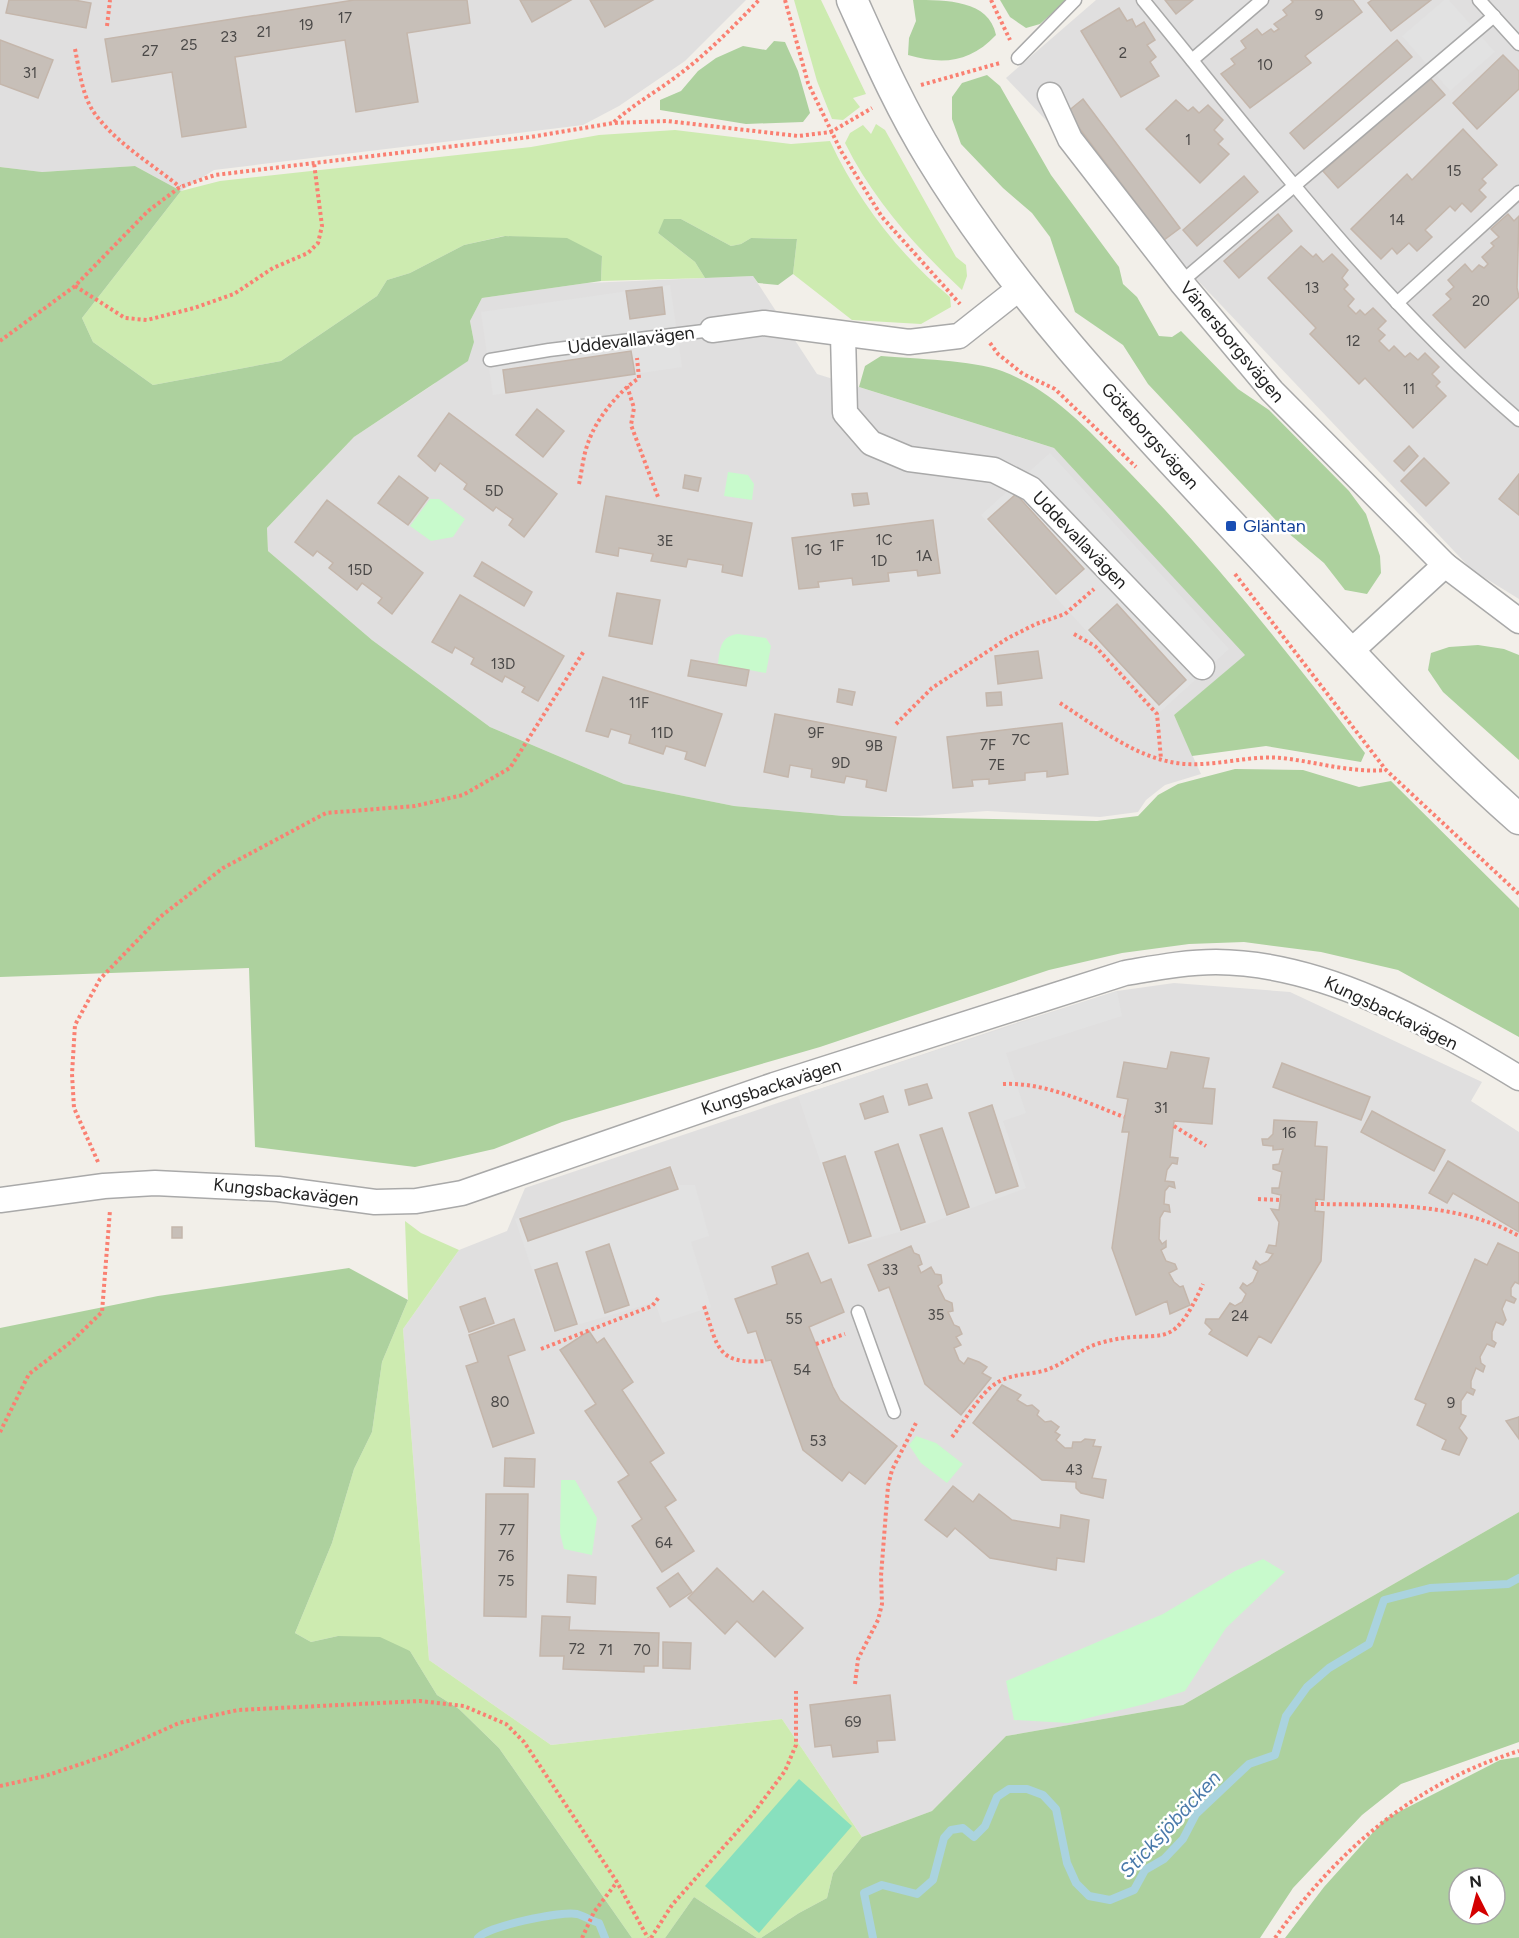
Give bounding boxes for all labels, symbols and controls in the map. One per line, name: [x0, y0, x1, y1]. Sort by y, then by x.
house number: 9: [1315, 6, 1323, 24]
house number: 17: [338, 9, 352, 27]
house number: 19: [299, 16, 313, 34]
house number: 21: [257, 23, 271, 41]
house number: 23: [221, 28, 237, 46]
house number: 25: [180, 36, 198, 54]
house number: 27: [142, 42, 158, 60]
house number: 2: [1119, 44, 1127, 62]
house number: 10: [1257, 56, 1273, 74]
house number: 31: [23, 64, 37, 82]
house number: 1: [1185, 131, 1191, 149]
house number: 15: [1447, 162, 1461, 180]
house number: 14: [1389, 211, 1405, 229]
street label: Vänersborgsvägen: [1175, 277, 1289, 407]
house number: 13: [1305, 279, 1319, 297]
house number: 20: [1472, 292, 1490, 310]
street label: Uddevallavägen: [566, 321, 696, 359]
house number: 12: [1346, 332, 1360, 350]
street label: Göteborgsvägen: [1096, 378, 1204, 494]
house number: 11: [1403, 380, 1415, 398]
house number: 5D: [485, 482, 503, 500]
street label: Uddevallavägen: [1028, 486, 1132, 594]
place label: Gläntan: [1243, 515, 1306, 537]
marker: Gläntan: [1224, 519, 1238, 533]
house number: 1C: [875, 531, 893, 549]
house number: 3E: [656, 532, 674, 550]
house number: 1F: [830, 537, 844, 555]
house number: 1G: [804, 541, 822, 559]
house number: 1A: [916, 547, 932, 565]
house number: 1D: [871, 552, 887, 570]
house number: 15D: [347, 561, 373, 579]
house number: 13D: [491, 655, 515, 673]
house number: 11F: [629, 694, 649, 712]
house number: 11D: [651, 724, 673, 742]
house number: 9F: [808, 724, 824, 742]
house number: 7C: [1012, 731, 1031, 749]
house number: 7F: [980, 736, 996, 754]
house number: 9B: [865, 737, 883, 755]
house number: 9D: [832, 754, 850, 772]
house number: 7E: [989, 756, 1005, 774]
street label: Kungsbackavägen: [1321, 971, 1461, 1055]
street label: Kungsbackavägen: [698, 1054, 844, 1120]
house number: 31: [1154, 1099, 1168, 1117]
house number: 16: [1282, 1124, 1297, 1142]
street label: Kungsbackavägen: [212, 1173, 360, 1211]
house number: 33: [882, 1261, 898, 1279]
house number: 35: [928, 1306, 944, 1324]
house number: 24: [1231, 1307, 1249, 1325]
house number: 55: [785, 1310, 803, 1328]
house number: 54: [793, 1361, 811, 1379]
house number: 80: [491, 1393, 509, 1411]
house number: 9: [1447, 1394, 1455, 1412]
house number: 53: [810, 1432, 826, 1450]
house number: 43: [1065, 1461, 1083, 1479]
house number: 77: [499, 1521, 515, 1539]
house number: 64: [655, 1534, 673, 1552]
house number: 76: [498, 1547, 515, 1565]
house number: 75: [498, 1572, 514, 1590]
house number: 72: [569, 1640, 585, 1658]
house number: 71: [599, 1641, 613, 1659]
house number: 70: [633, 1641, 651, 1659]
house number: 69: [845, 1713, 861, 1731]
water label: Sticksjöbäcken: [1114, 1766, 1226, 1882]
north arrow: [1447, 1866, 1507, 1926]
text: N: [1468, 1871, 1483, 1892]

